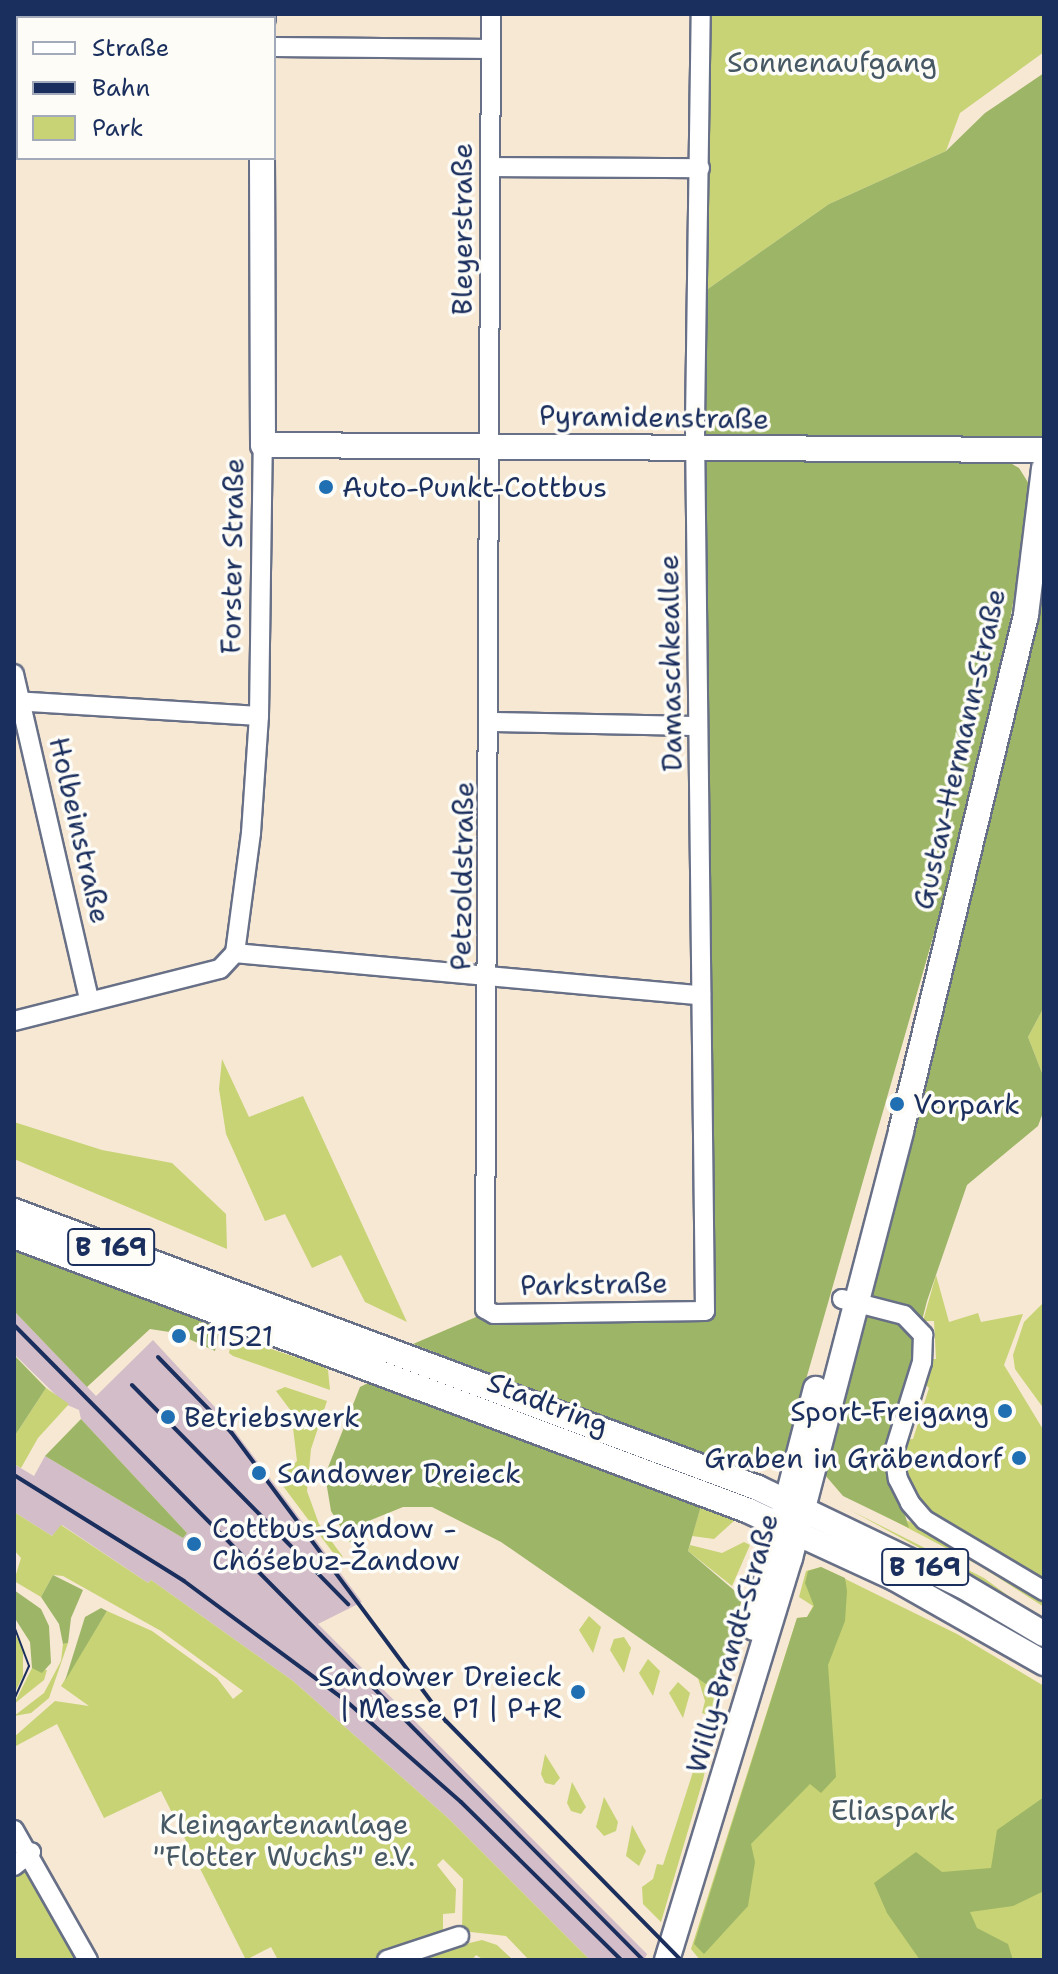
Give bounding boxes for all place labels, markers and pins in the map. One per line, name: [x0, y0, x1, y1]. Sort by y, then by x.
place label: Auto-Punkt-Cottbus: [342, 470, 607, 504]
marker: Auto-Punkt-Cottbus: [317, 478, 335, 496]
place label: Vorpark: [913, 1087, 1020, 1121]
marker: Vorpark: [888, 1095, 906, 1113]
place label: 111521: [195, 1319, 273, 1353]
marker: 111521: [170, 1327, 188, 1345]
place label: Sport-Freigang: [790, 1394, 989, 1428]
place label: Betriebswerk: [184, 1400, 360, 1434]
marker: Sport-Freigang: [996, 1402, 1014, 1420]
marker: Betriebswerk: [159, 1408, 177, 1426]
place label: Graben in Gräbendorf: [704, 1441, 1003, 1475]
marker: Graben in Gräbendorf: [1010, 1449, 1028, 1467]
place label: Sandower Dreieck: [277, 1456, 521, 1490]
marker: Sandower Dreieck: [248, 1462, 270, 1484]
place label: Cottbus-Sandow - Chóśebuz-Žandow: [212, 1511, 460, 1577]
marker: Cottbus-Sandow - Chóśebuz-Žandow: [183, 1533, 205, 1555]
place label: Sandower Dreieck | Messe P1 | P+R: [318, 1659, 562, 1725]
marker: Sandower Dreieck | Messe P1 | P+R: [569, 1683, 587, 1701]

